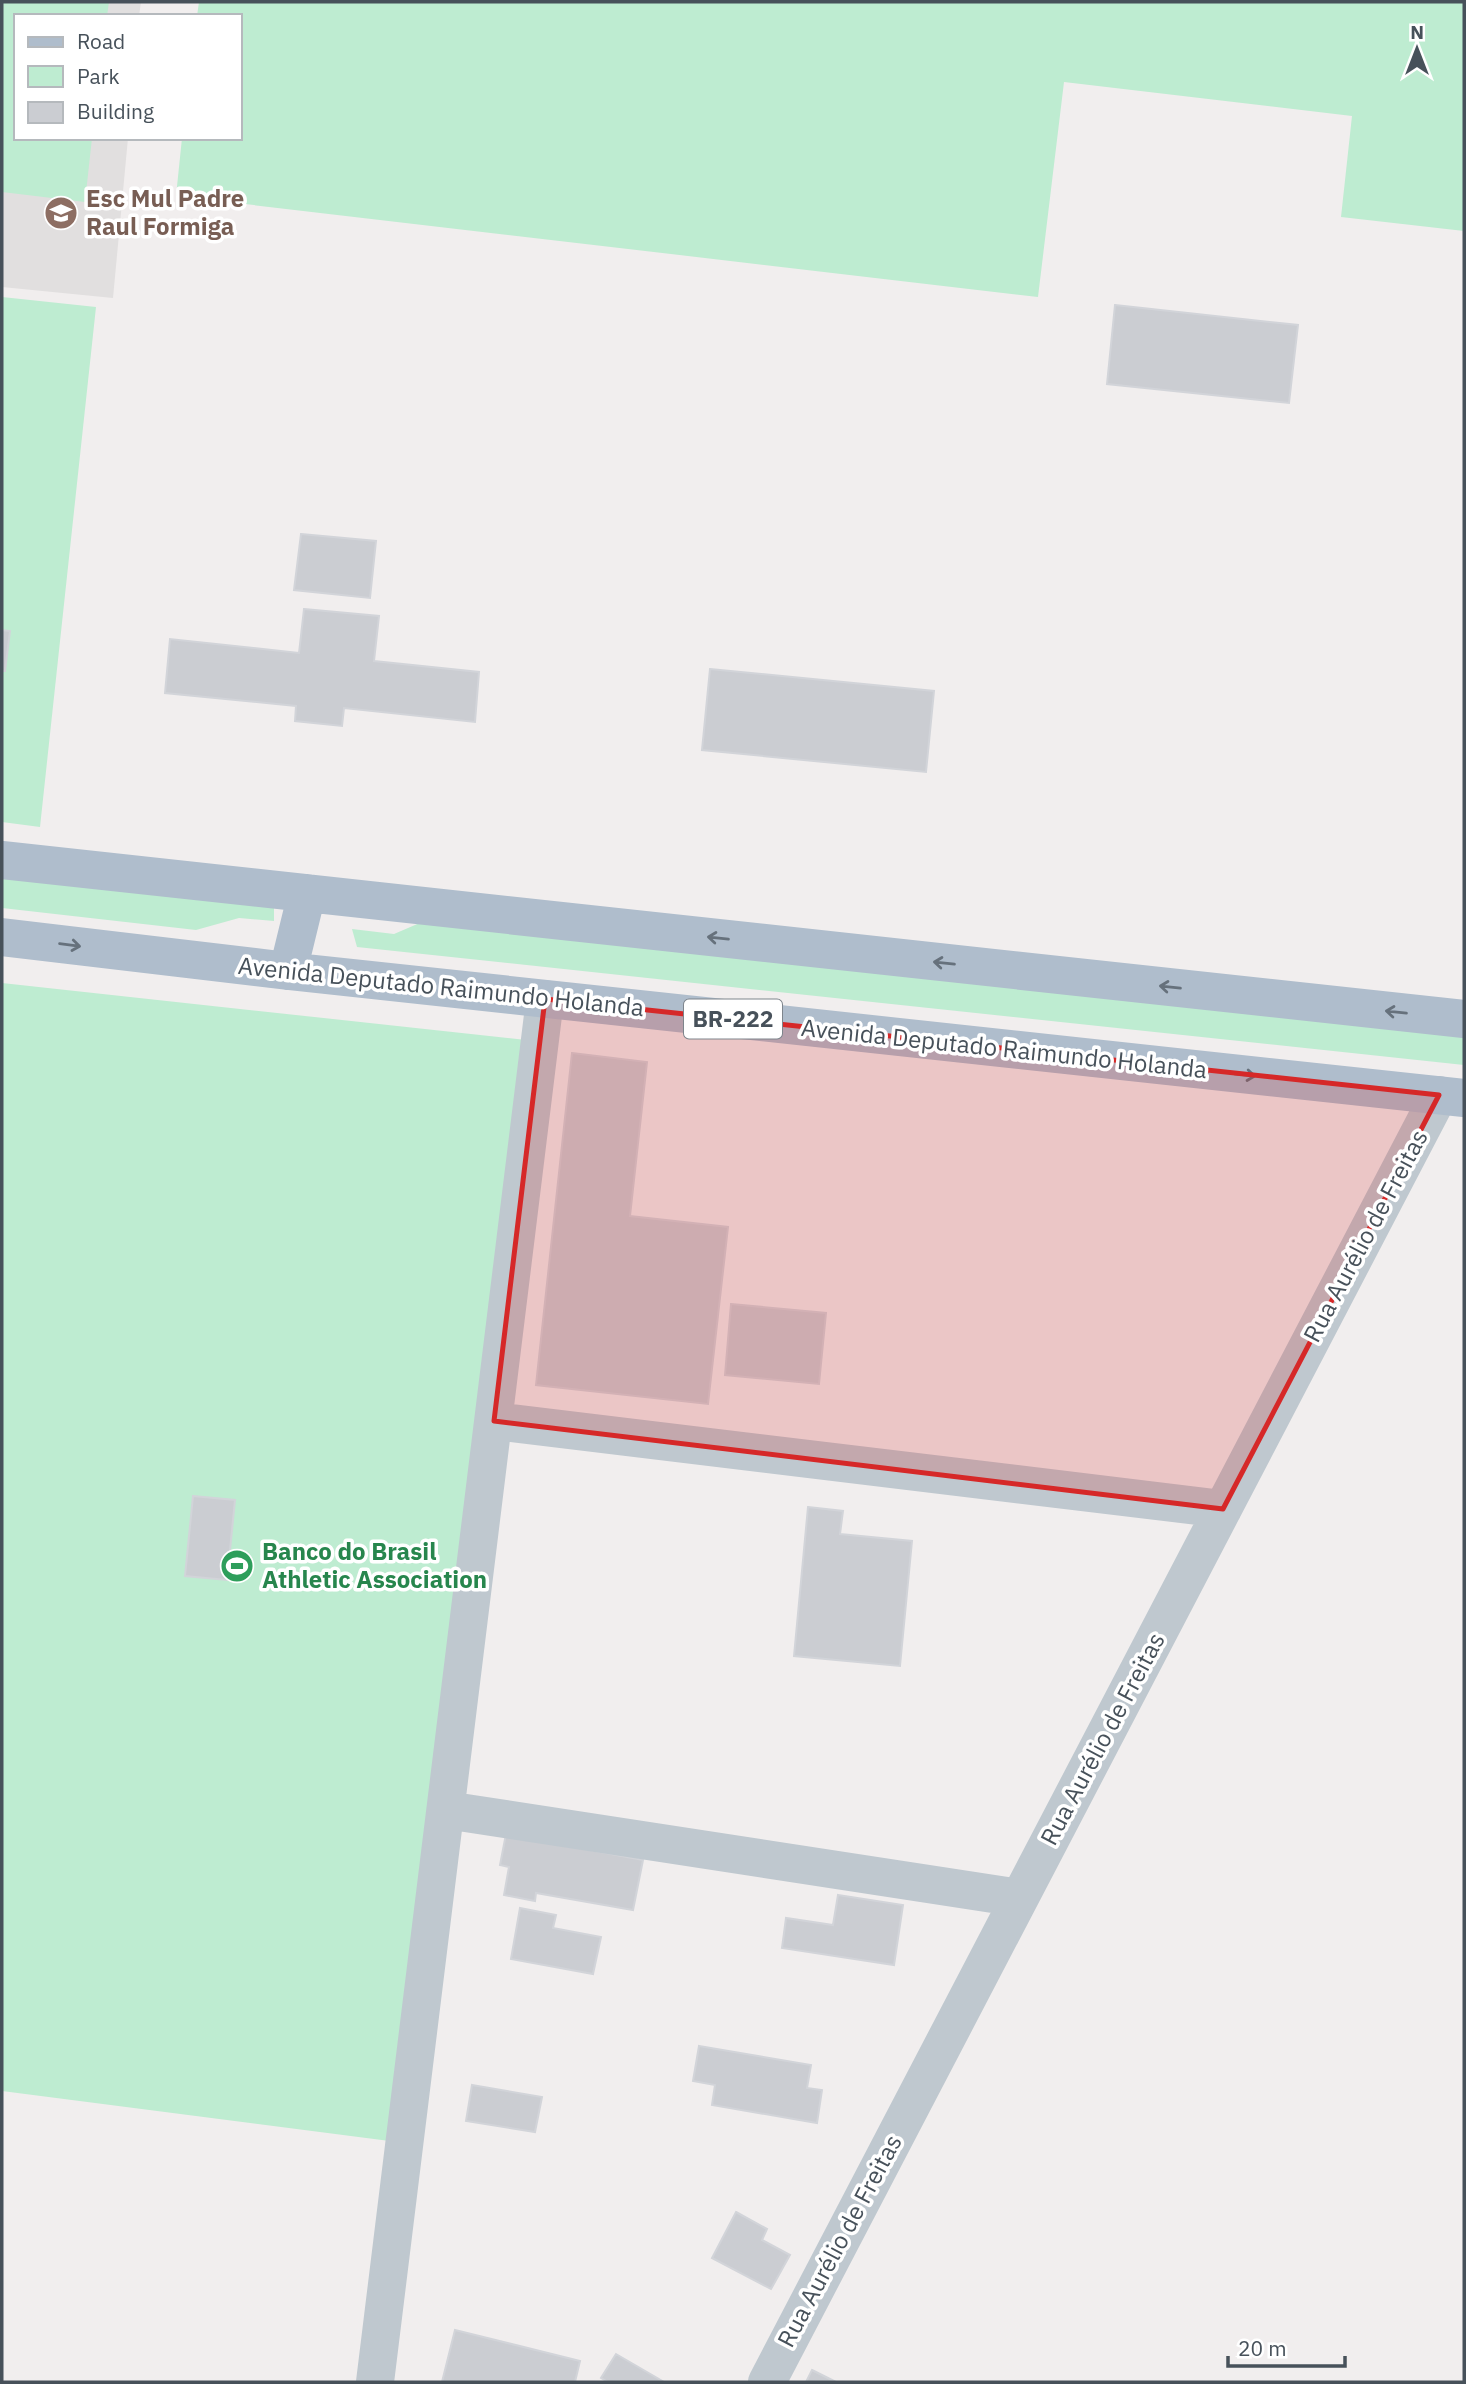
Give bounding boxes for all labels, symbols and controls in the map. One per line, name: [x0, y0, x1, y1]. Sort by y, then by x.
legend: [14, 14, 242, 140]
north arrow: [1382, 14, 1452, 84]
text: N: [1410, 20, 1424, 44]
text: Road: [77, 27, 125, 55]
text: Park: [77, 62, 120, 90]
text: Building: [77, 97, 154, 125]
place label: Esc Mul Padre Raul Formiga: [86, 182, 244, 242]
school or university icon: Esc Mul Padre Raul Formiga: [42, 194, 80, 232]
one-way arrow: [707, 931, 730, 944]
one-way arrow: [58, 939, 80, 952]
street label: Avenida Deputado Raimundo Holanda: [236, 949, 646, 1023]
one-way arrow: [933, 956, 956, 969]
one-way arrow: [1159, 981, 1182, 994]
road number: BR-222: [684, 1000, 782, 1038]
one-way arrow: [1386, 1005, 1408, 1018]
street label: Avenida Deputado Raimundo Holanda: [799, 1011, 1209, 1085]
one-way arrow: [1234, 1068, 1256, 1081]
street label: Rua Aurélio de Freitas: [1295, 1124, 1435, 1347]
place label: Banco do Brasil Athletic Association: [262, 1535, 487, 1595]
sports icon: Banco do Brasil Athletic Association: [218, 1547, 256, 1585]
street label: Rua Aurélio de Freitas: [1032, 1627, 1172, 1850]
street label: Rua Aurélio de Freitas: [769, 2129, 909, 2352]
scale bar: [1228, 2324, 1345, 2368]
text: 20 m: [1238, 2334, 1287, 2362]

